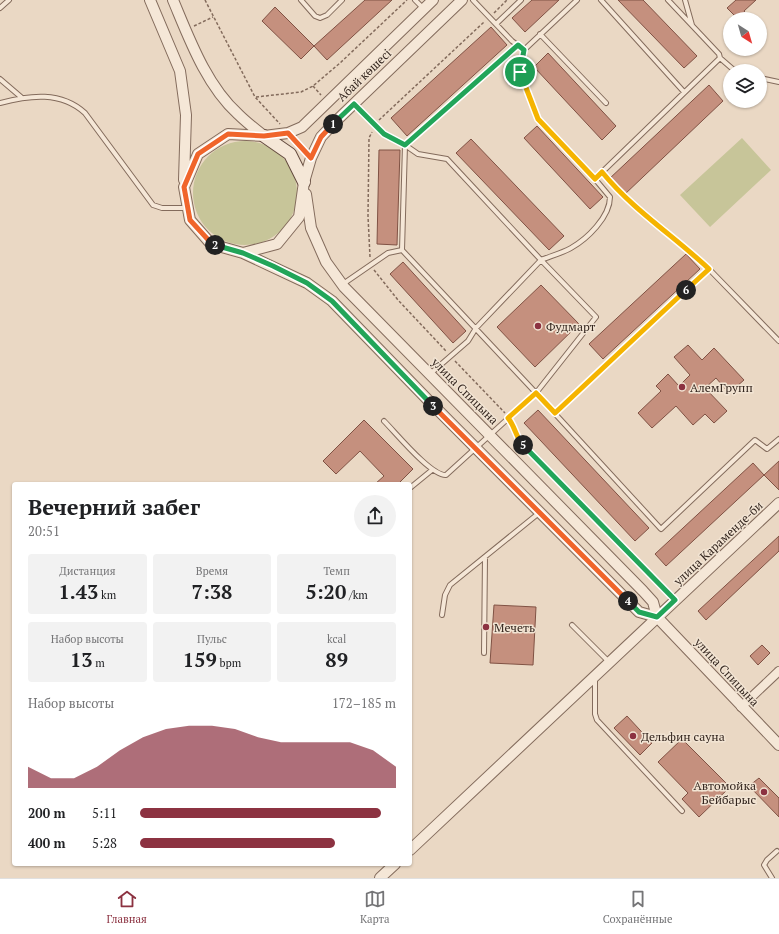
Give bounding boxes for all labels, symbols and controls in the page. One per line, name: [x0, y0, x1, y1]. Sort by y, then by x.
north arrow: [723, 12, 767, 56]
map controls: [723, 12, 767, 108]
street label: Абай көшесі: [334, 45, 394, 104]
pin: [503, 55, 537, 89]
icon: arrive: [509, 61, 531, 83]
button: layers: [723, 64, 767, 108]
pin: 1: [323, 114, 343, 134]
text: 1: [330, 117, 336, 131]
pin: 2: [205, 235, 225, 255]
text: 2: [212, 238, 218, 252]
pin: 6: [676, 280, 696, 300]
text: 6: [683, 283, 689, 297]
place label: Фудмарт: [546, 319, 596, 334]
marker: Фудмарт: [533, 321, 543, 331]
street label: улица Спицына: [428, 354, 501, 427]
place label: АлемГрупп: [690, 380, 753, 395]
marker: АлемГрупп: [677, 382, 687, 392]
pin: 3: [423, 396, 443, 416]
text: 3: [430, 399, 436, 413]
pin: 5: [513, 435, 533, 455]
text: 5: [520, 438, 526, 452]
text: Вечерний забег: [28, 492, 200, 521]
button: share: [354, 495, 396, 537]
street label: улица Караменде-би: [669, 498, 766, 589]
text: 20:51: [28, 522, 60, 540]
text: Дистанция: [59, 564, 115, 578]
text: Время: [196, 564, 228, 578]
text: Темп: [323, 564, 350, 578]
text: 1.43: [58, 578, 98, 605]
text: 7:38: [192, 578, 232, 605]
text: 5:20: [305, 578, 346, 605]
text: km: [98, 588, 116, 602]
text: /km: [346, 588, 368, 602]
pin: 4: [618, 591, 638, 611]
text: 4: [625, 594, 631, 608]
place label: Мечеть: [494, 620, 535, 635]
marker: Мечеть: [481, 622, 491, 632]
text: Набор высоты: [51, 632, 124, 646]
text: Пульс: [197, 632, 227, 646]
text: kcal: [327, 632, 346, 646]
street label: улица Спицына: [691, 634, 763, 709]
text: 13: [70, 646, 93, 673]
text: 159: [183, 646, 217, 673]
text: 89: [325, 646, 348, 673]
text: m: [93, 656, 105, 670]
text: bpm: [217, 656, 241, 670]
text: Набор высоты: [28, 694, 114, 712]
text: 172–185 m: [332, 694, 396, 712]
place label: Дельфин сауна: [641, 729, 725, 744]
marker: Дельфин сауна: [628, 731, 638, 741]
place label: Автомойка Бейбарыс: [694, 778, 756, 807]
marker: Автомойка Бейбарыс: [759, 787, 769, 797]
text: 200 m: [28, 804, 66, 822]
text: 5:11: [92, 804, 117, 822]
text: 400 m: [28, 834, 66, 852]
text: 5:28: [92, 834, 117, 852]
tab: Главная: [107, 888, 147, 926]
tab: Карта: [360, 888, 390, 926]
tab: Сохранённые: [603, 888, 672, 926]

